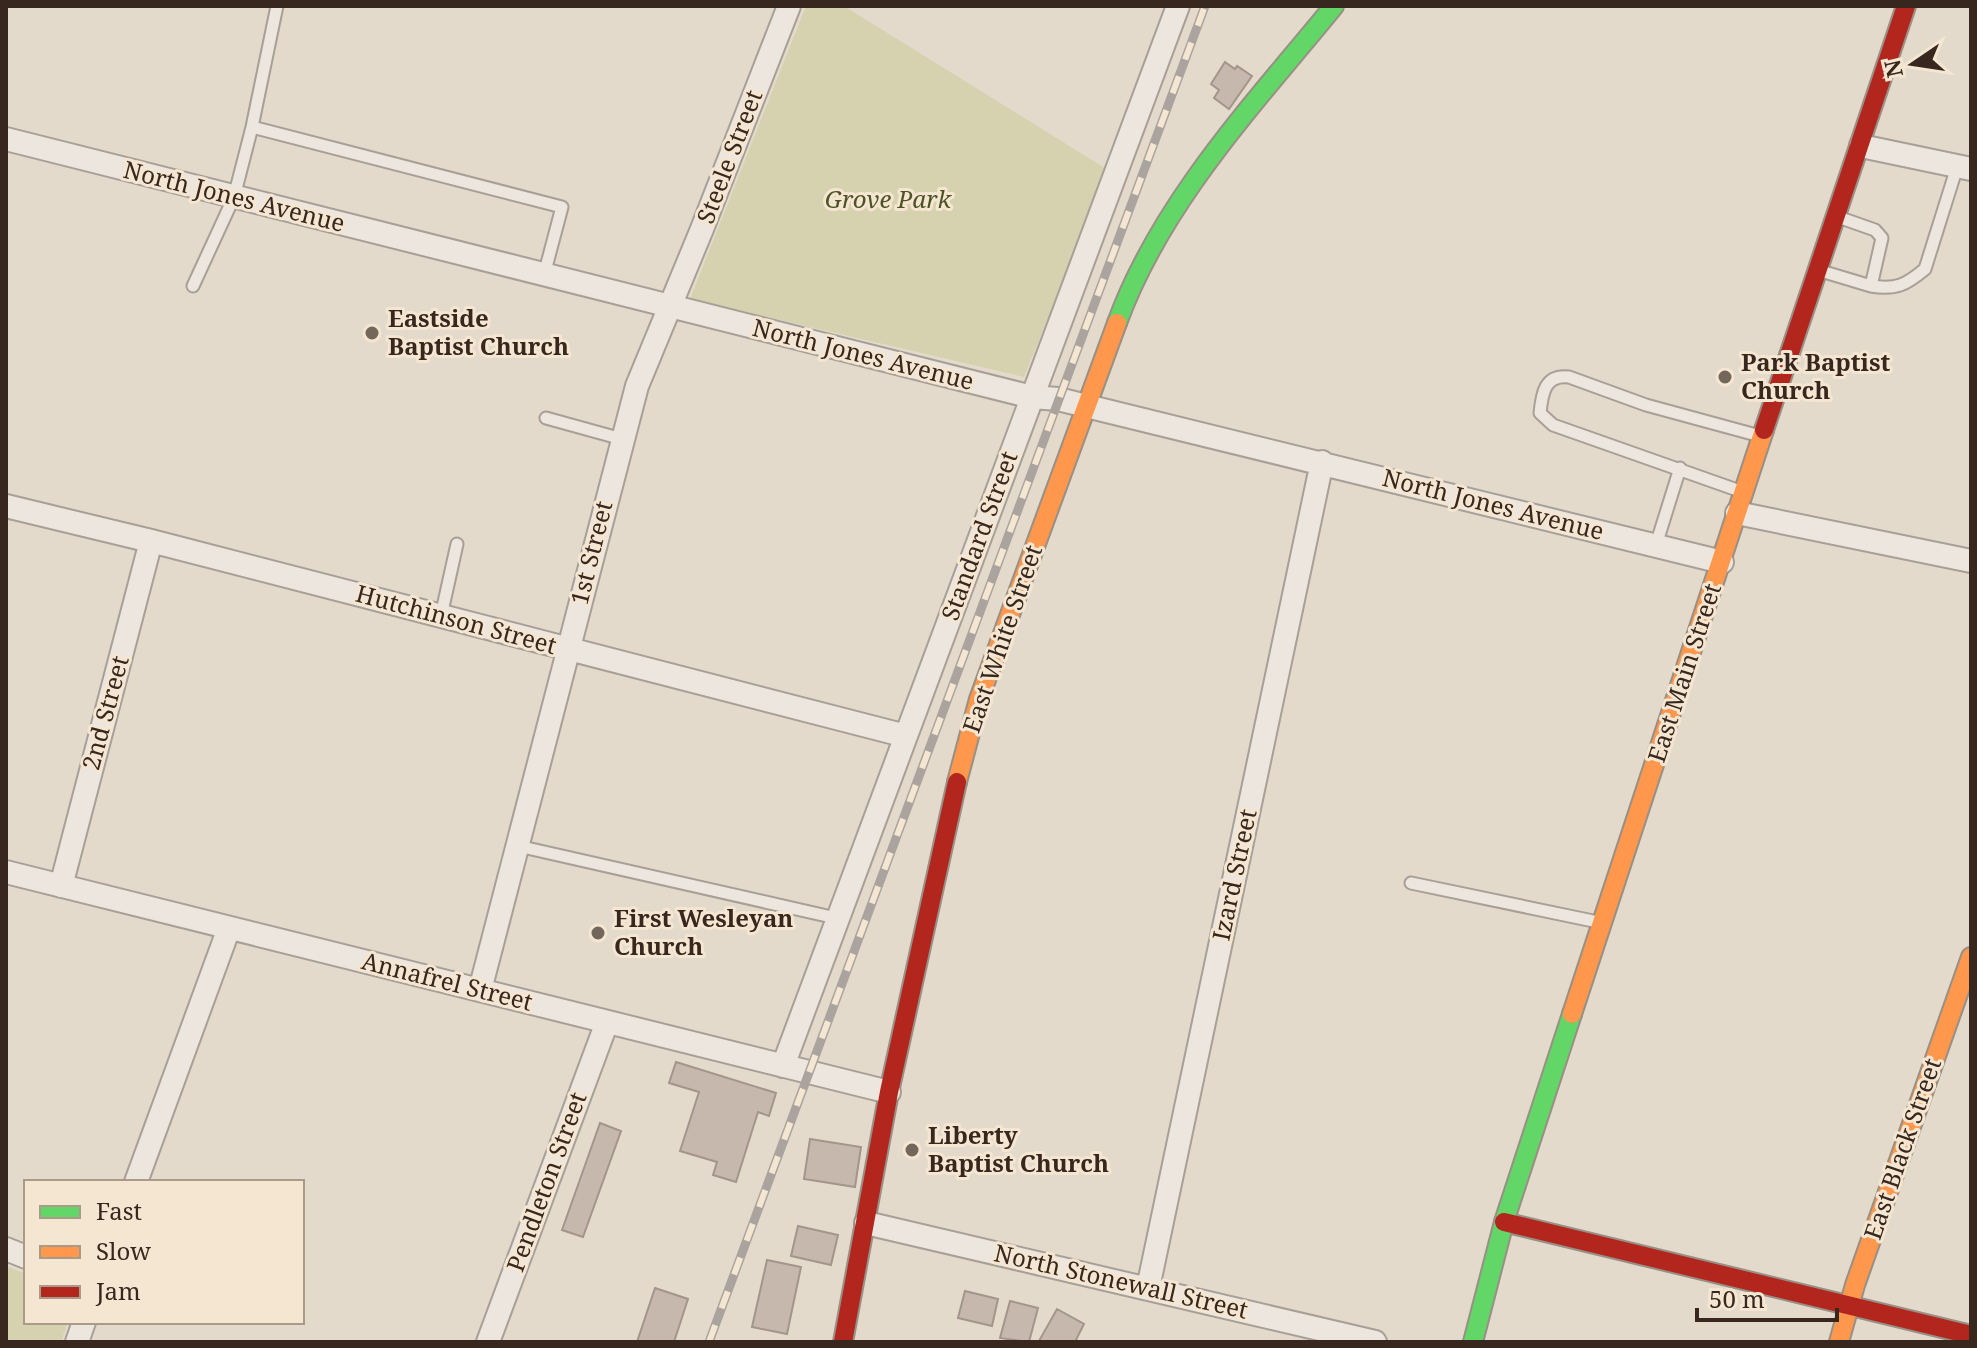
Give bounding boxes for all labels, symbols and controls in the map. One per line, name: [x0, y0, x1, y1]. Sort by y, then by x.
north arrow: [1873, 24, 1953, 104]
text: N: [1876, 57, 1909, 81]
street label: Steele Street: [688, 85, 769, 228]
street label: North Jones Avenue: [120, 152, 348, 239]
park label: Grove Park: [825, 182, 952, 215]
place label: Eastside Baptist Church: [388, 301, 569, 362]
street label: North Jones Avenue: [749, 310, 977, 397]
marker: Eastside Baptist Church: [363, 324, 381, 342]
place label: Park Baptist Church: [1741, 345, 1891, 406]
marker: Park Baptist Church: [1716, 368, 1734, 386]
street label: Standard Street: [933, 446, 1025, 625]
street label: North Jones Avenue: [1379, 460, 1607, 547]
street label: 1st Street: [562, 497, 619, 608]
street label: East White Street: [954, 540, 1049, 737]
street label: Hutchinson Street: [352, 576, 560, 661]
street label: East Main Street: [1639, 579, 1728, 766]
street label: 2nd Street: [73, 652, 136, 773]
street label: Izard Street: [1203, 806, 1264, 944]
place label: First Wesleyan Church: [614, 901, 793, 962]
marker: First Wesleyan Church: [589, 924, 607, 942]
street label: Annafrel Street: [358, 943, 536, 1018]
street label: East Black Street: [1855, 1053, 1948, 1244]
street label: Pendleton Street: [498, 1087, 593, 1276]
place label: Liberty Baptist Church: [928, 1118, 1109, 1179]
marker: Liberty Baptist Church: [903, 1141, 921, 1159]
legend: [24, 1180, 304, 1324]
text: Fast: [96, 1194, 142, 1227]
text: Slow: [96, 1234, 151, 1267]
street label: North Stonewall Street: [991, 1235, 1251, 1326]
scale bar: [1697, 1272, 1837, 1322]
text: Jam: [95, 1274, 141, 1307]
text: 50 m: [1709, 1282, 1765, 1315]

